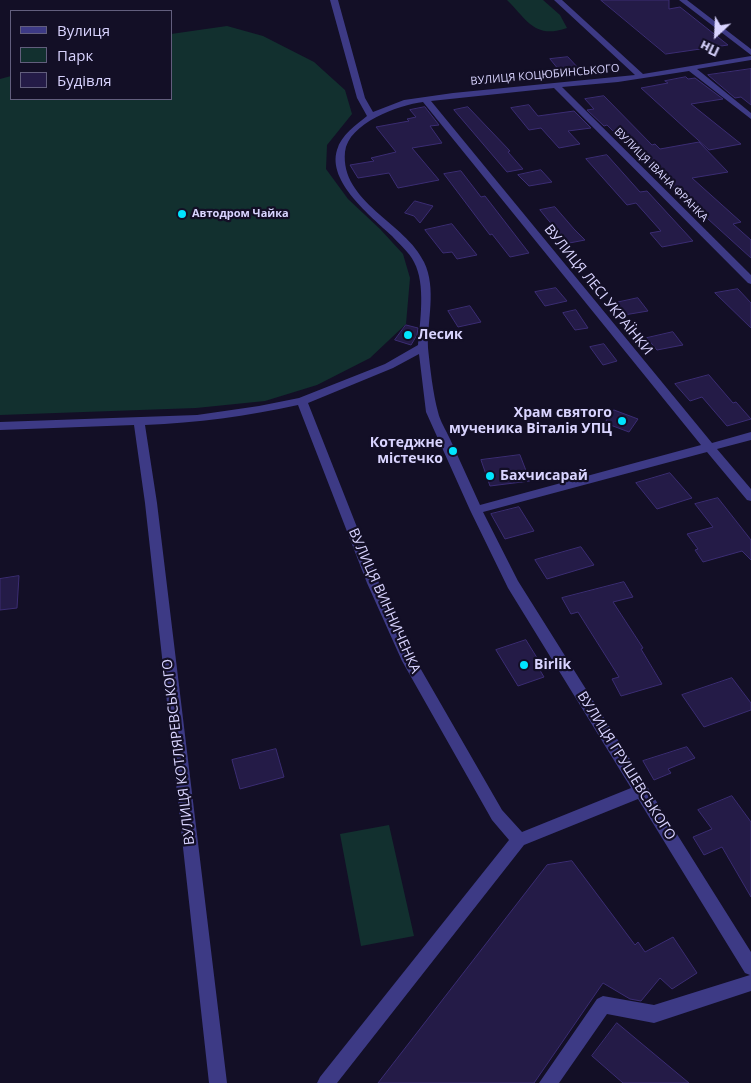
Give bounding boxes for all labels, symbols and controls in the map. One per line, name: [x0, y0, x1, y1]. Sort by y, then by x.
legend: [10, 10, 172, 100]
north arrow: [691, 10, 741, 60]
text: Вулиця: [57, 20, 110, 40]
text: Пн: [697, 36, 722, 62]
text: Парк: [57, 45, 93, 65]
street label: ВУЛИЦЯ КОЦЮБИНСЬКОГО: [470, 62, 620, 88]
text: Будівля: [57, 70, 112, 90]
street label: ВУЛИЦЯ ІВАНА ФРАНКА: [611, 125, 711, 225]
place label: Автодром Чайка: [192, 207, 289, 221]
marker: Автодром Чайка: [176, 208, 188, 220]
street label: ВУЛИЦЯ ЛЕСІ УКРАЇНКИ: [540, 221, 656, 359]
place label: Лесик: [418, 327, 463, 343]
marker: Лесик: [402, 329, 414, 341]
place label: Храм святого мученика Віталія УПЦ: [449, 405, 612, 438]
marker: Храм святого мученика Віталія УПЦ: [616, 415, 628, 427]
place label: Котеджне містечко: [370, 435, 443, 468]
marker: Котеджне містечко: [447, 445, 459, 457]
place label: Бахчисарай: [500, 468, 588, 484]
marker: Бахчисарай: [484, 470, 496, 482]
street label: ВУЛИЦЯ ВИННИЧЕНКА: [344, 526, 424, 676]
place label: Birlik: [534, 657, 571, 673]
street label: ВУЛИЦЯ КОТЛЯРЕВСЬКОГО: [159, 658, 199, 846]
marker: Birlik: [518, 659, 530, 671]
street label: ВУЛИЦЯ ГРУШЕВСЬКОГО: [573, 689, 679, 843]

